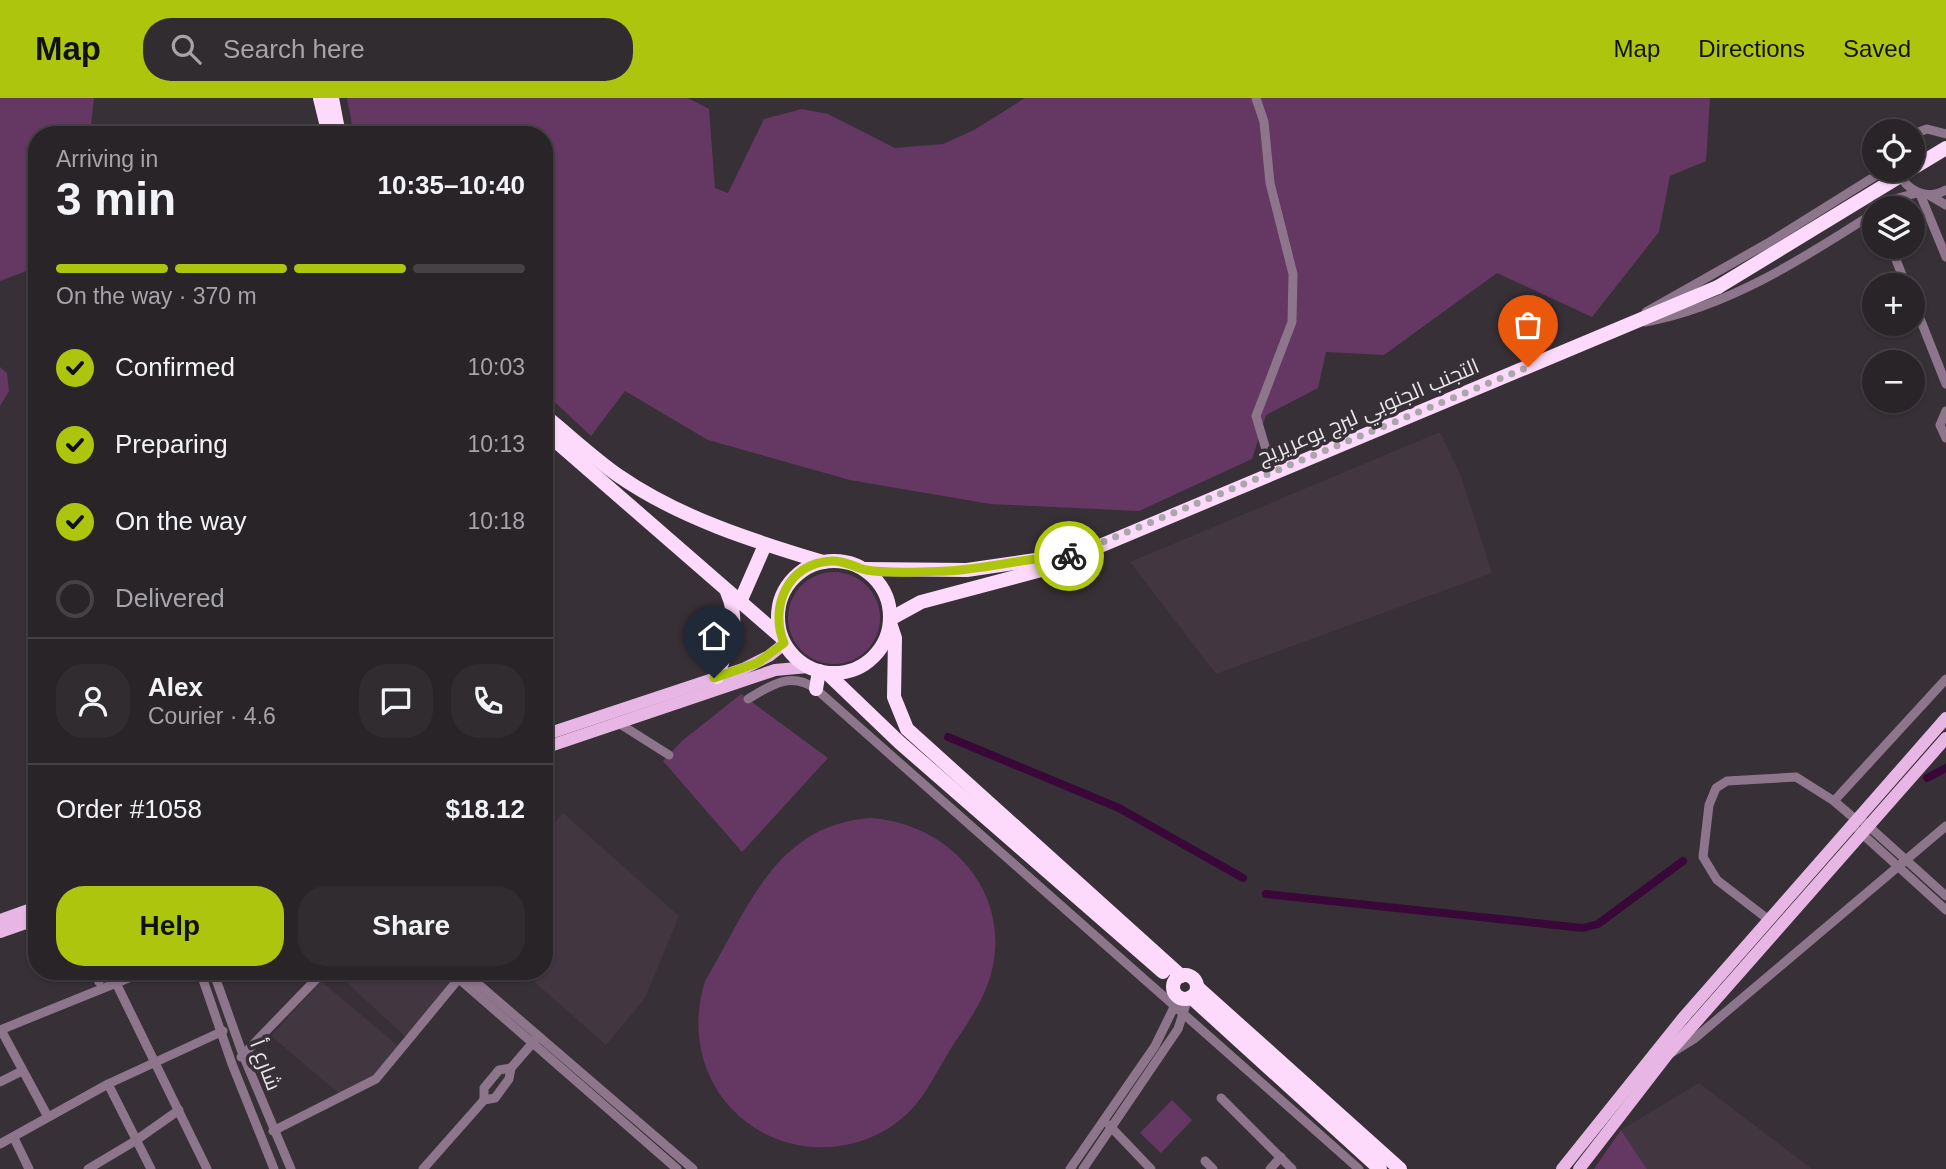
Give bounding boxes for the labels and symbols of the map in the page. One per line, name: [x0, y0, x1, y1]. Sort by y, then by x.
pin: [1498, 295, 1558, 367]
street label: التجنب الجنوبي لبرج بوعريريج: [1254, 354, 1484, 473]
courier: [1034, 521, 1104, 591]
pin: [684, 606, 744, 678]
street label: شارع أ: [243, 1036, 287, 1095]

